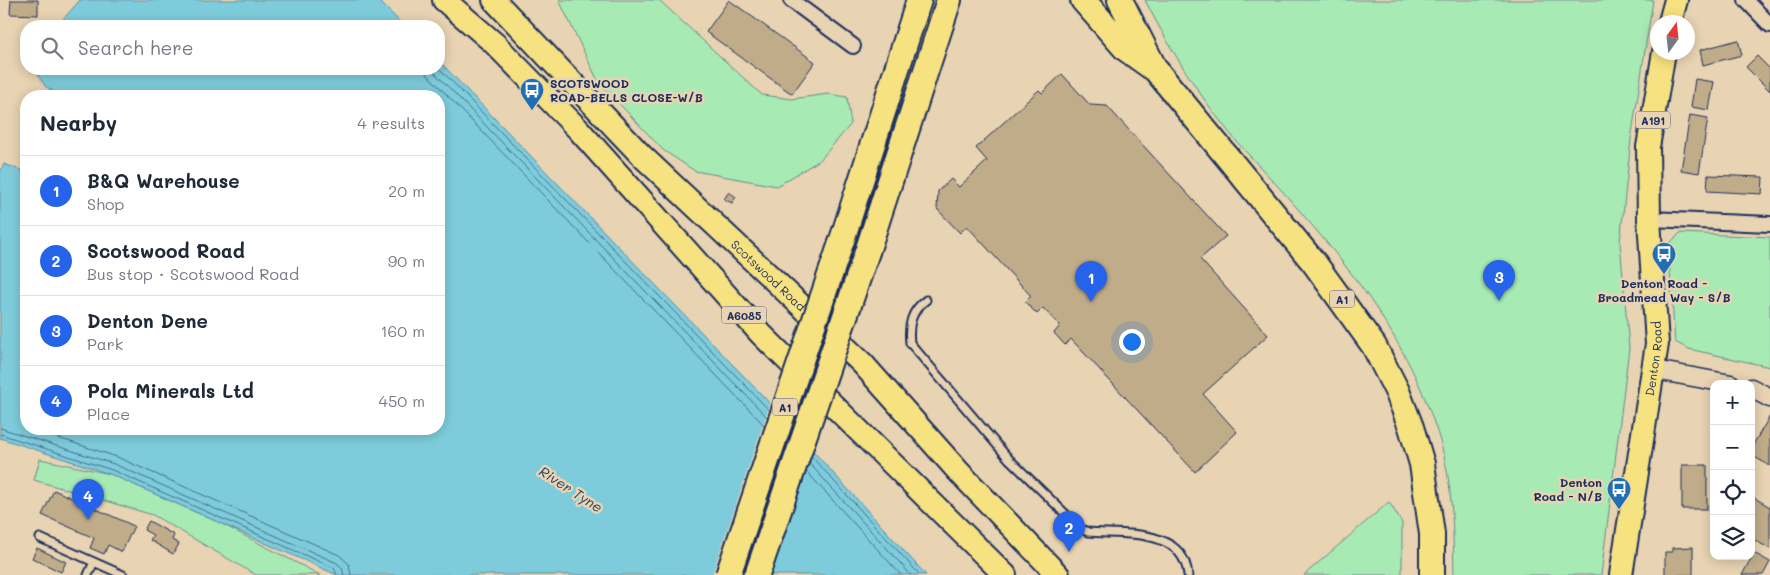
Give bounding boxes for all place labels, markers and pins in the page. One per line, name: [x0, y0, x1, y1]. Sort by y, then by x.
place label: SCOTSWOOD ROAD-BELLS CLOSE-W/B: [550, 75, 703, 105]
bus stop icon: SCOTSWOOD ROAD-BELLS CLOSE-W/B: [519, 77, 545, 111]
bus stop icon: Denton Road - Broadmead Way - S/B: [1651, 241, 1677, 275]
pin: 3: [1483, 260, 1515, 301]
pin: 1: [1075, 261, 1107, 302]
place label: Denton Road - Broadmead Way - S/B: [1598, 275, 1730, 305]
place label: Denton Road - N/B: [1534, 474, 1602, 504]
bus stop icon: Denton Road - N/B: [1606, 476, 1632, 510]
pin: 4: [72, 479, 104, 520]
pin: 2: [1053, 511, 1085, 552]

